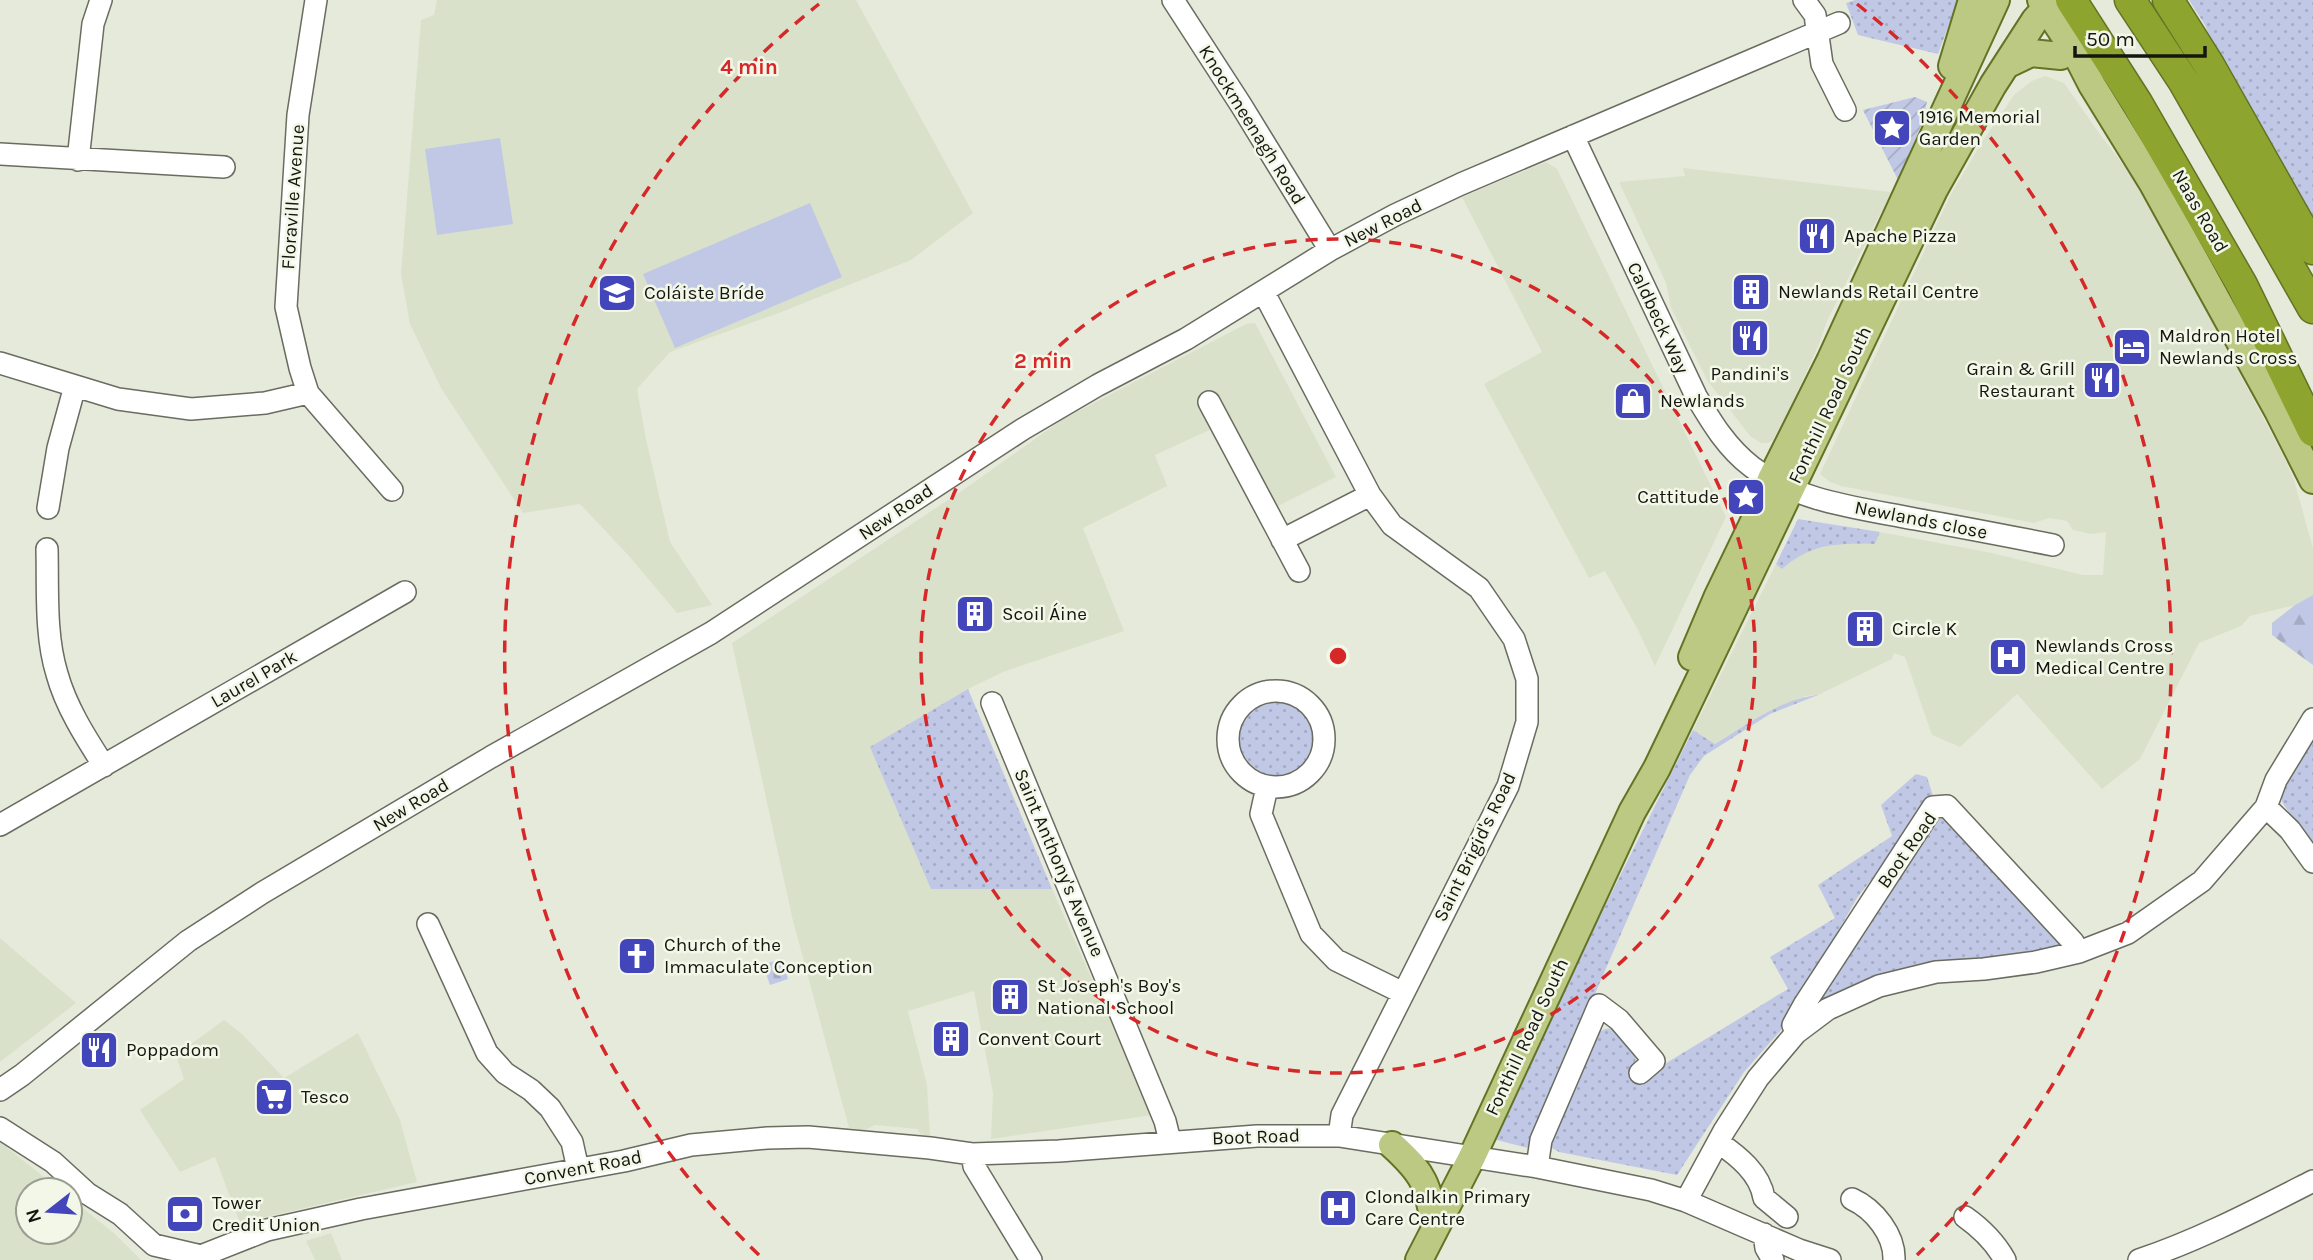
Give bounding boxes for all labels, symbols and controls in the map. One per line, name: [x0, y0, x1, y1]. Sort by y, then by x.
scale bar: [2075, 14, 2204, 58]
text: 50 m: [2086, 27, 2135, 51]
street label: Knockmeenagh Road: [1194, 41, 1310, 209]
text: 4 min: [720, 55, 778, 79]
place label: 1916 Memorial Garden: [1919, 106, 2040, 150]
place icon: 1916 Memorial Garden: [1871, 107, 1913, 149]
street label: Floraville Avenue: [277, 124, 309, 270]
street label: Naas Road: [2167, 166, 2233, 256]
street label: New Road: [1340, 194, 1426, 252]
restaurant icon: Apache Pizza: [1796, 215, 1838, 257]
place label: Apache Pizza: [1844, 225, 1957, 247]
street label: Caldbeck Way: [1623, 259, 1693, 377]
building icon: Newlands Retail Centre: [1730, 271, 1772, 313]
school or university icon: Coláiste Bríde: [596, 272, 638, 314]
place label: Newlands Retail Centre: [1778, 281, 1979, 303]
place label: Coláiste Bríde: [644, 282, 764, 304]
restaurant icon: Pandini's: [1729, 317, 1771, 359]
street label: Fonthill Road South: [1784, 323, 1876, 487]
place label: Maldron Hotel Newlands Cross: [2159, 325, 2297, 369]
hotel icon: Maldron Hotel Newlands Cross: [2111, 326, 2153, 368]
text: 2 min: [1014, 349, 1072, 373]
place label: Grain & Grill Restaurant: [1967, 358, 2075, 402]
restaurant icon: Grain & Grill Restaurant: [2081, 359, 2123, 401]
place label: Pandini's: [1710, 363, 1790, 385]
shop icon: Newlands: [1612, 380, 1654, 422]
place label: Newlands: [1660, 390, 1745, 412]
place icon: Cattitude: [1725, 476, 1767, 518]
street label: New Road: [855, 479, 937, 545]
place label: Cattitude: [1637, 486, 1719, 508]
street label: Newlands close: [1853, 496, 1989, 544]
building icon: Scoil Áine: [954, 593, 996, 635]
place label: Scoil Áine: [1002, 602, 1087, 625]
building icon: Circle K: [1844, 608, 1886, 650]
place label: Circle K: [1892, 618, 1958, 640]
place label: Newlands Cross Medical Centre: [2035, 635, 2173, 679]
hospital icon: Newlands Cross Medical Centre: [1987, 636, 2029, 678]
centre of rings: [1326, 644, 1350, 668]
street label: Laurel Park: [207, 645, 301, 712]
street label: Saint Anthony's Avenue: [1009, 766, 1109, 960]
street label: Saint Brigid's Road: [1429, 769, 1521, 925]
street label: New Road: [369, 774, 453, 836]
street label: Boot Road: [1873, 808, 1941, 892]
place label: Church of the Immaculate Conception: [664, 934, 873, 978]
church icon: Church of the Immaculate Conception: [616, 935, 658, 977]
street label: Fonthill Road South: [1481, 955, 1573, 1119]
place label: St Joseph's Boy's National School: [1037, 975, 1181, 1019]
building icon: St Joseph's Boy's National School: [989, 976, 1031, 1018]
building icon: Convent Court: [930, 1018, 972, 1060]
place label: Convent Court: [978, 1028, 1101, 1050]
restaurant icon: Poppadom: [78, 1029, 120, 1071]
place label: Poppadom: [126, 1039, 219, 1061]
supermarket icon: Tesco: [253, 1076, 295, 1118]
place label: Tesco: [301, 1086, 349, 1108]
street label: Boot Road: [1212, 1124, 1300, 1150]
street label: Convent Road: [522, 1146, 644, 1190]
north arrow: [14, 1176, 84, 1246]
place label: Clondalkin Primary Care Centre: [1365, 1186, 1530, 1230]
hospital icon: Clondalkin Primary Care Centre: [1317, 1187, 1359, 1229]
place label: Tower Credit Union: [212, 1192, 320, 1236]
bank icon: Tower Credit Union: [164, 1193, 206, 1235]
text: N: [21, 1206, 46, 1225]

